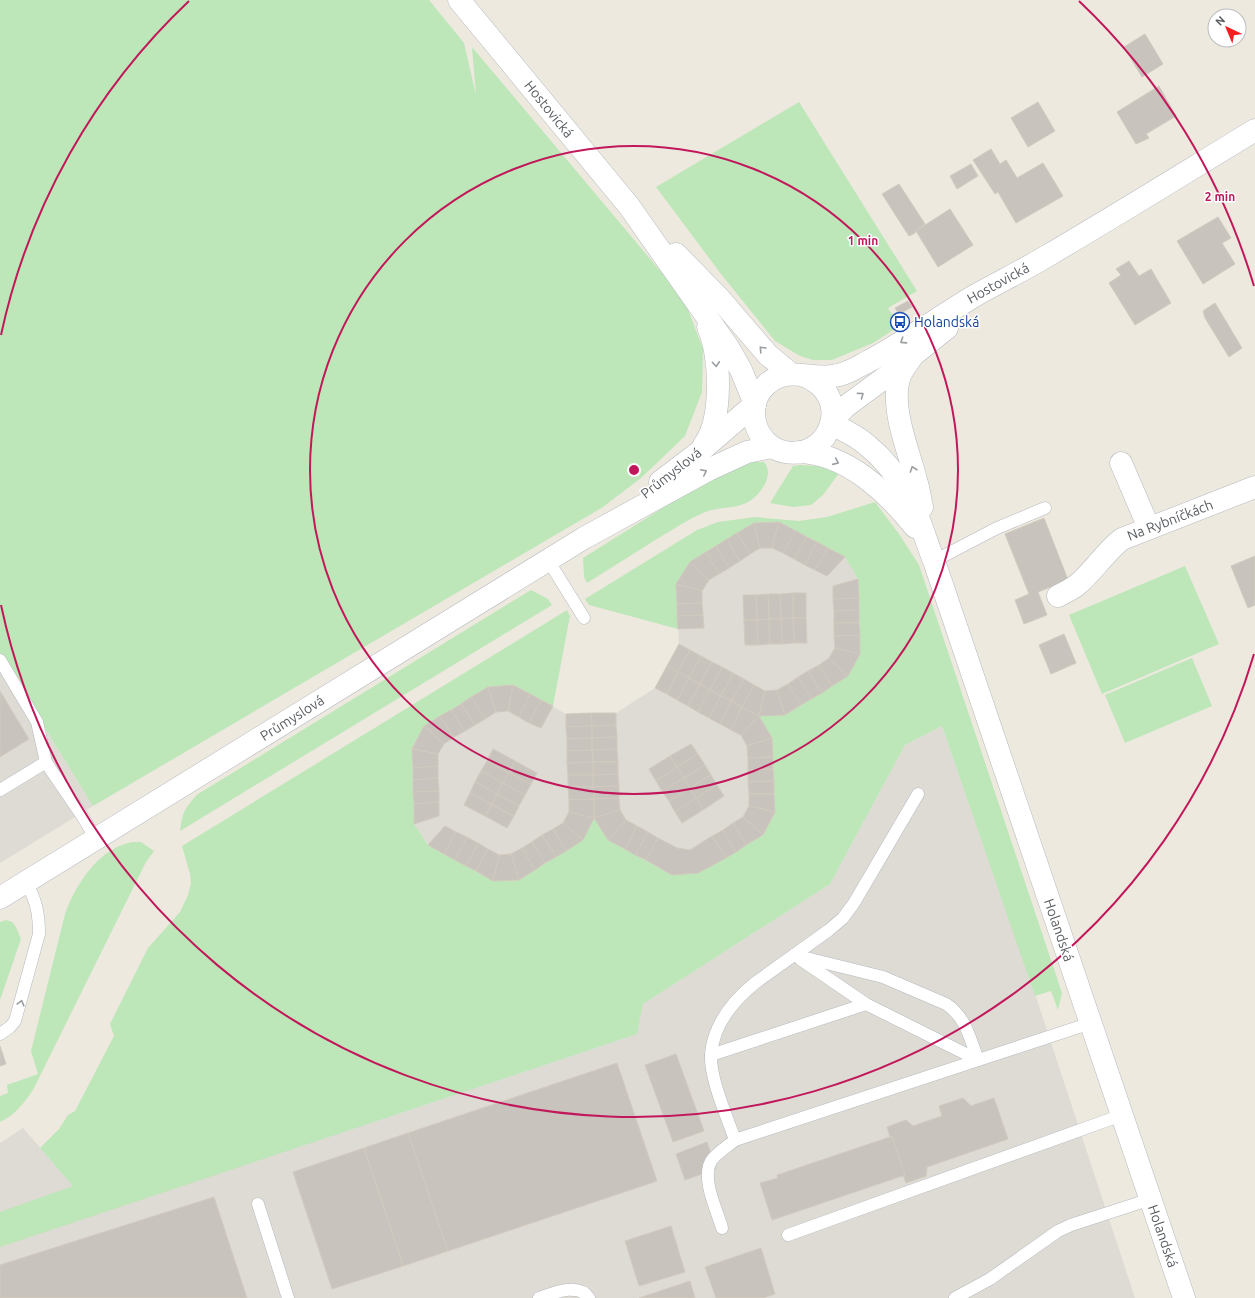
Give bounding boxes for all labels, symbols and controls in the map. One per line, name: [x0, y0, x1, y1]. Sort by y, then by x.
north arrow: [1207, 8, 1247, 48]
text: N: [1213, 14, 1227, 28]
street label: Hostovická: [521, 77, 577, 141]
text: 2 min: [1205, 190, 1235, 203]
text: 1 min: [848, 234, 878, 247]
street label: Hostovická: [964, 259, 1032, 307]
bus stop icon: Holandská: [889, 311, 911, 333]
place label: Holandská: [914, 314, 979, 330]
one-way arrow: [900, 336, 907, 344]
one-way arrow: [760, 346, 767, 353]
one-way arrow: [712, 361, 721, 367]
one-way arrow: [857, 392, 864, 400]
street label: Průmyslová: [638, 444, 704, 502]
one-way arrow: [832, 457, 840, 465]
centre of rings: [627, 463, 641, 477]
one-way arrow: [909, 465, 918, 472]
one-way arrow: [699, 469, 707, 477]
street label: Na Rybníčkách: [1125, 496, 1215, 544]
street label: Průmyslová: [257, 692, 327, 744]
street label: Holandská: [1041, 896, 1077, 964]
one-way arrow: [16, 1000, 24, 1007]
street label: Holandská: [1145, 1202, 1181, 1270]

